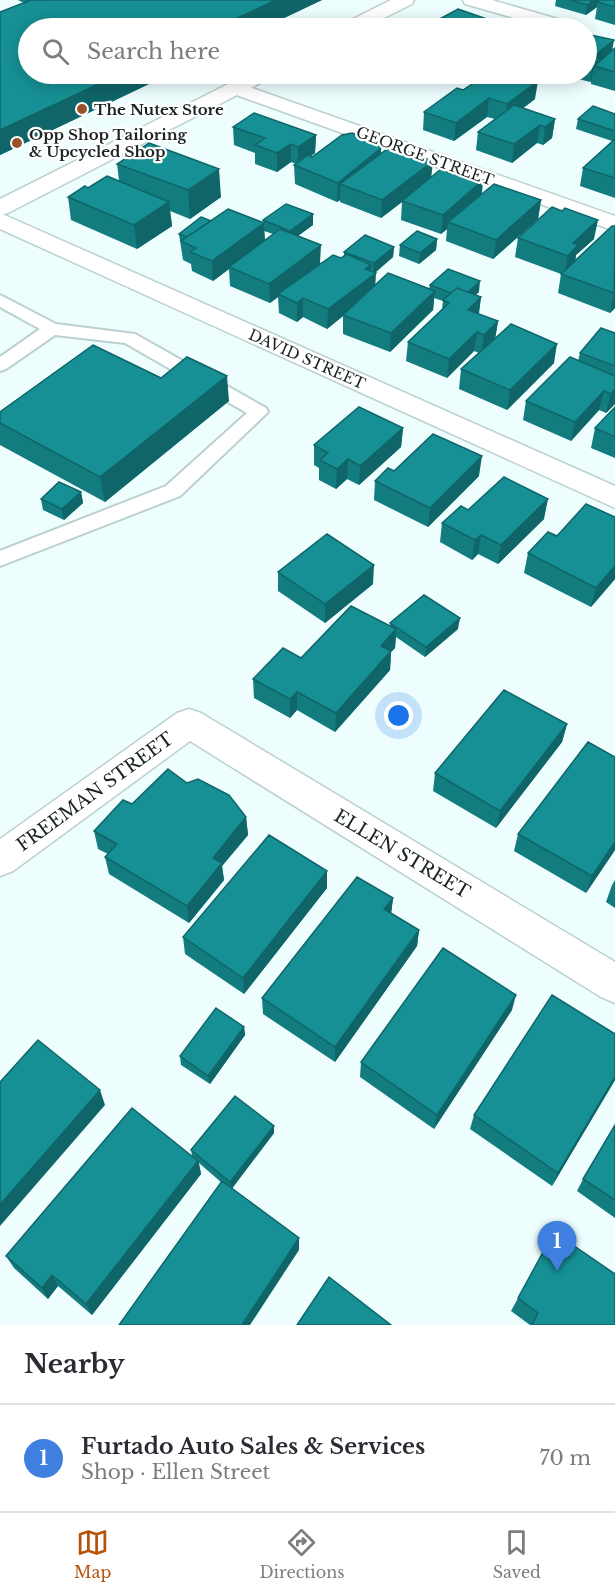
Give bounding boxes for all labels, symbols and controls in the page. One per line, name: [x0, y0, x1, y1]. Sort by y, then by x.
search box: [18, 18, 597, 84]
icon: search: [39, 35, 72, 68]
text: Search here: [87, 38, 220, 65]
place label: The Nutex Store: [94, 100, 224, 119]
marker: The Nutex Store: [75, 102, 89, 116]
street label: GEORGE STREET: [354, 122, 496, 190]
place label: Opp Shop Tailoring & Upcycled Shop: [29, 125, 188, 161]
marker: Opp Shop Tailoring & Upcycled Shop: [10, 136, 24, 150]
street label: DAVID STREET: [246, 325, 368, 393]
your location: [384, 701, 413, 730]
street label: FREEMAN STREET: [12, 728, 178, 856]
street label: ELLEN STREET: [330, 805, 474, 903]
pin: 1: [538, 1222, 576, 1271]
text: Nearby: [24, 1348, 125, 1380]
text: Furtado Auto Sales & Services: [81, 1433, 425, 1460]
text: 1: [39, 1446, 48, 1470]
text: 70 m: [539, 1446, 591, 1470]
text: Shop · Ellen Street: [81, 1460, 270, 1484]
tab: Map: [74, 1526, 111, 1582]
tab: Directions: [259, 1526, 344, 1582]
tab: Saved: [493, 1526, 541, 1582]

